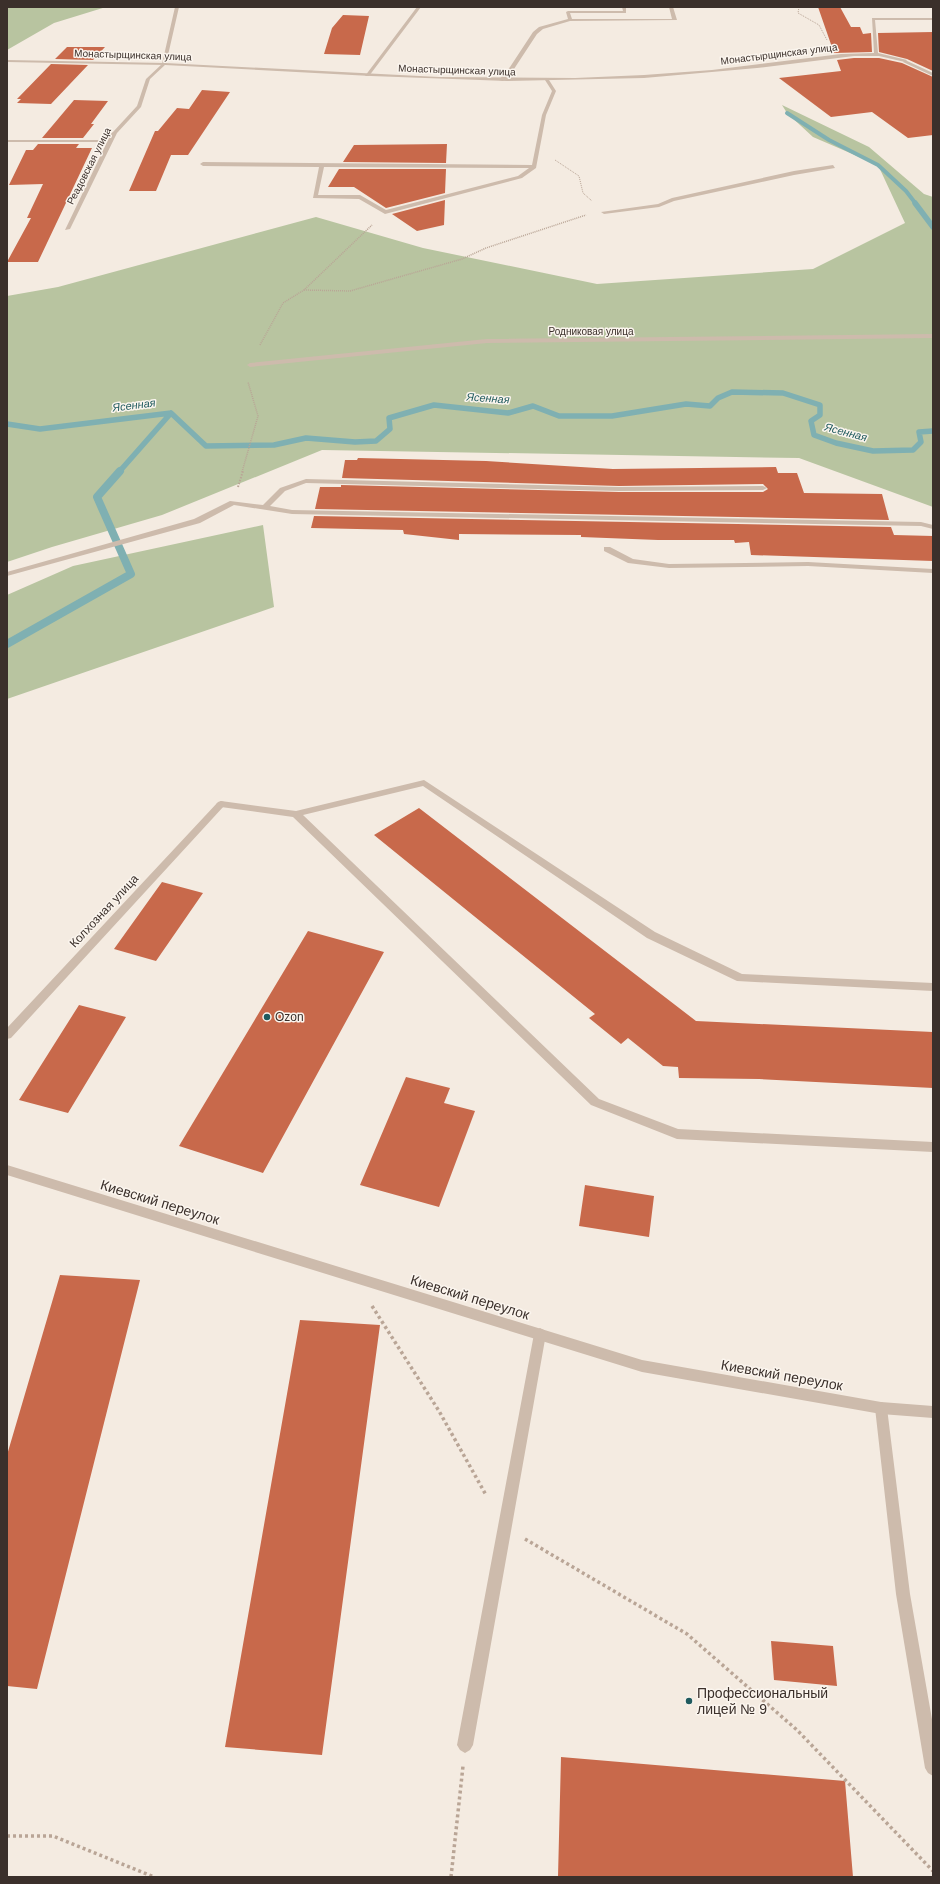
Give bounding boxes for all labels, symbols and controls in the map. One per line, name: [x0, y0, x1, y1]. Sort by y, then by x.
street label: Монастырщинская улица: [720, 41, 838, 67]
street label: Монастырщинская улица: [74, 47, 192, 63]
street label: Монастырщинская улица: [398, 62, 516, 78]
street label: Реадовская улица: [65, 125, 113, 206]
street label: Родниковая улица: [548, 326, 634, 337]
water label: Ясенная: [465, 390, 510, 406]
water label: Ясенная: [111, 396, 156, 414]
water label: Ясенная: [823, 420, 869, 443]
street label: Колхозная улица: [67, 871, 142, 950]
place label: Ozon: [275, 1010, 304, 1024]
marker: Ozon: [262, 1012, 272, 1022]
street label: Киевский переулок: [99, 1176, 222, 1228]
street label: Киевский переулок: [409, 1271, 532, 1323]
street label: Киевский переулок: [720, 1356, 845, 1394]
place label: Профессиональный лицей № 9: [697, 1685, 828, 1717]
marker: Профессиональный лицей № 9: [684, 1696, 694, 1706]

